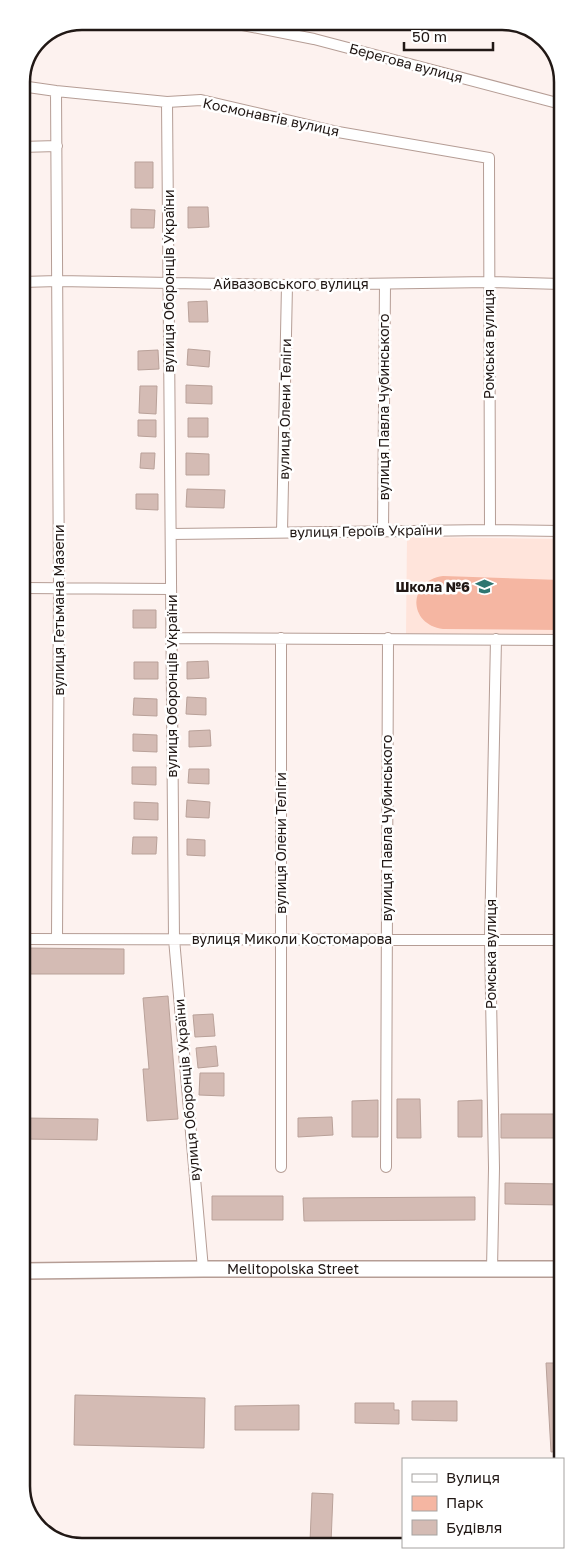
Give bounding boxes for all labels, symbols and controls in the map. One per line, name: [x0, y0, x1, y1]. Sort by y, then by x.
scale bar: [404, 20, 493, 52]
text: 50 m: [412, 27, 447, 45]
street label: Берегова вулиця: [347, 39, 465, 86]
street label: Космонавтів вулиця: [201, 94, 341, 139]
street label: вулиця Оборонців України: [160, 190, 177, 372]
street label: Айвазовського вулиця: [213, 275, 369, 292]
street label: Ромська вулиця: [480, 289, 497, 399]
street label: вулиця Павла Чубинського: [375, 314, 392, 500]
street label: вулиця Олени Теліги: [275, 338, 294, 480]
street label: вулиця Героїв України: [289, 521, 443, 540]
street label: вулиця Гетьмана Мазепи: [50, 524, 67, 696]
school or university icon: Школа №6: [474, 577, 494, 597]
place label: Школа №6: [396, 578, 470, 595]
street label: вулиця Оборонців України: [163, 595, 180, 777]
street label: вулиця Павла Чубинського: [378, 735, 395, 921]
street label: вулиця Олени Теліги: [272, 772, 289, 914]
street label: Ромська вулиця: [482, 899, 499, 1009]
street label: вулиця Миколи Костомарова: [192, 930, 392, 947]
street label: вулиця Оборонців України: [170, 998, 203, 1182]
street label: Melitopolska Street: [227, 1260, 359, 1277]
legend: [402, 1458, 564, 1548]
text: Вулиця: [446, 1468, 500, 1486]
text: Парк: [446, 1493, 484, 1511]
text: Будівля: [446, 1518, 502, 1536]

